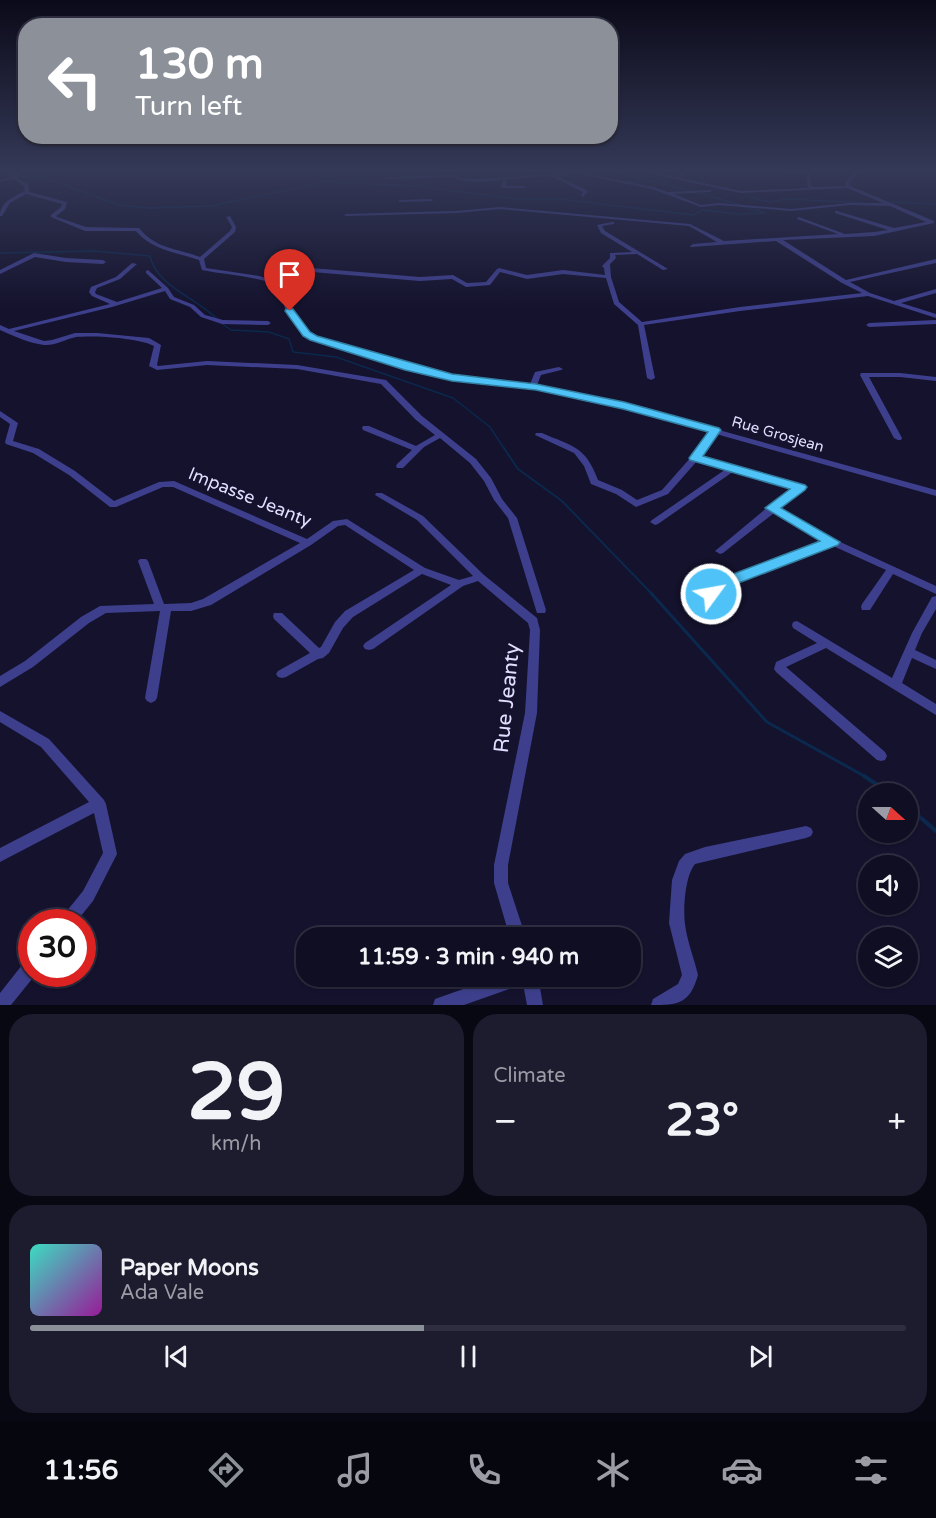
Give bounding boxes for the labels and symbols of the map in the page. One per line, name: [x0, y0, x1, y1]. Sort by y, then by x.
pin: [264, 249, 315, 311]
street label: Rue Grosjean: [730, 412, 826, 456]
street label: Impasse Jeanty: [185, 462, 315, 532]
position arrow: [679, 562, 743, 626]
street label: Rue Jeanty: [489, 642, 525, 754]
north arrow: [858, 783, 918, 843]
speed limit sign: 30: [18, 909, 96, 987]

